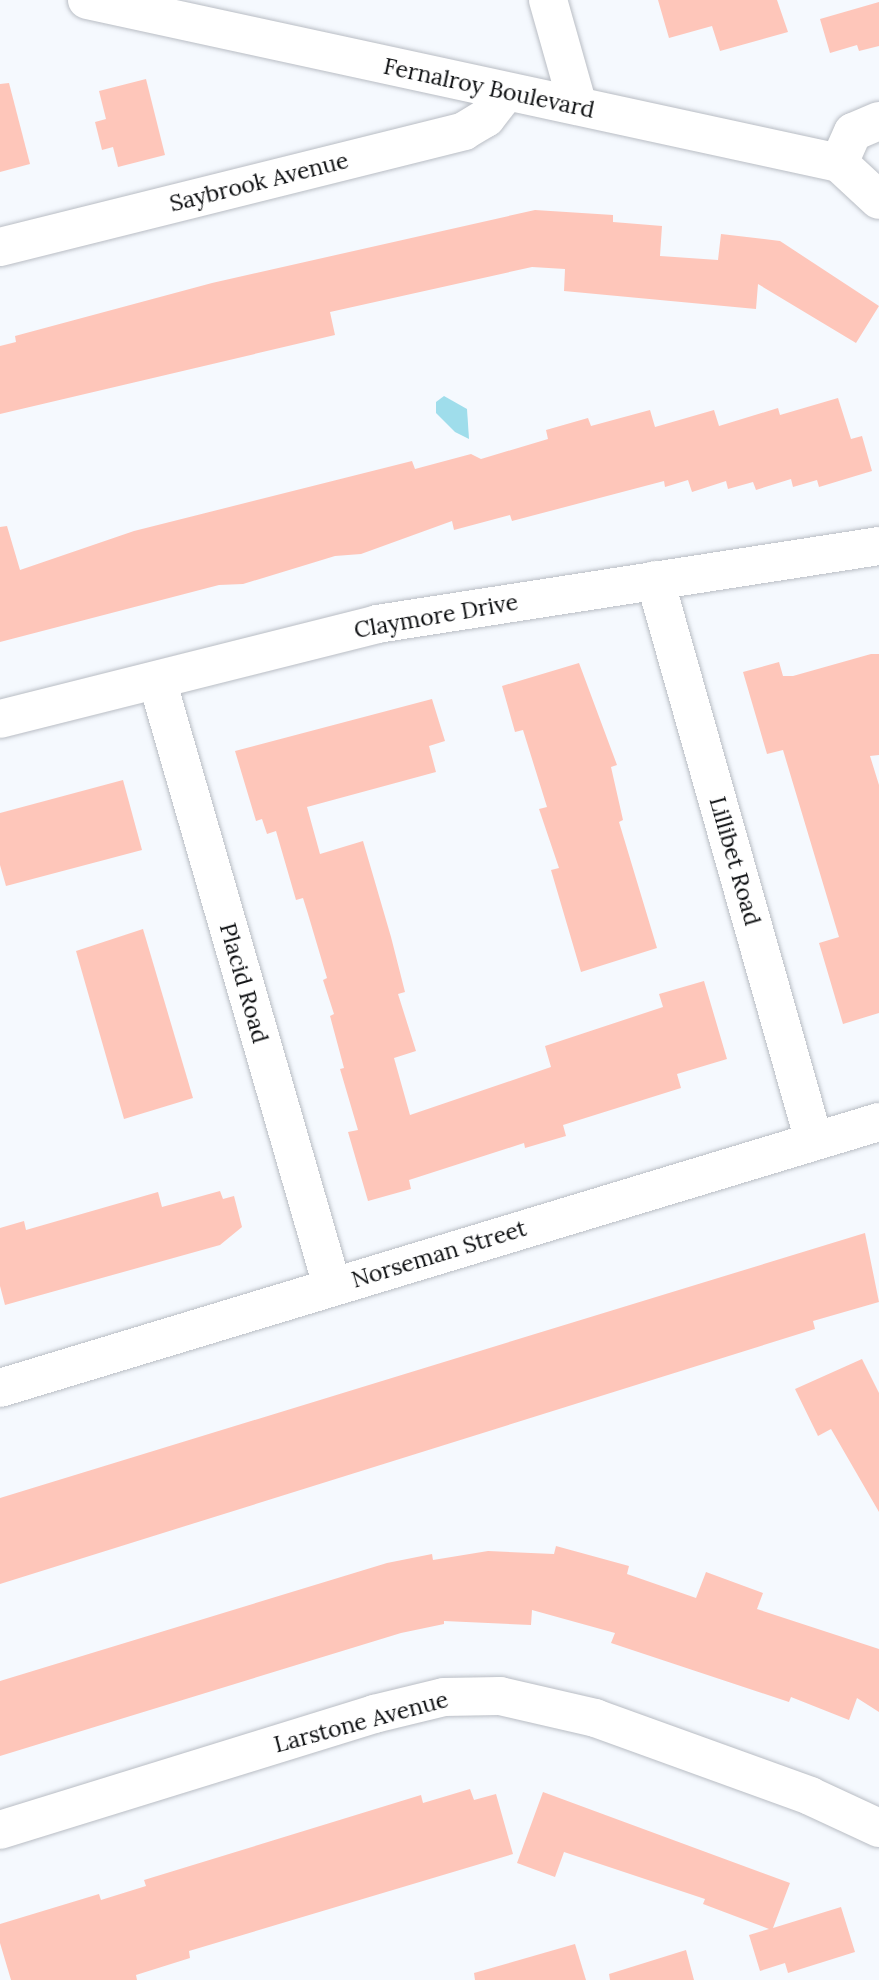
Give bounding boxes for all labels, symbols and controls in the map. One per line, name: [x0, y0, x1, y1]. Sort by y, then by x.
street label: Fernalroy Boulevard: [381, 52, 597, 124]
street label: Saybrook Avenue: [167, 146, 351, 218]
street label: Claymore Drive: [352, 588, 520, 644]
street label: Lillibet Road: [703, 793, 767, 929]
street label: Placid Road: [214, 920, 274, 1046]
street label: Norseman Street: [348, 1214, 530, 1294]
street label: Larstone Avenue: [271, 1685, 451, 1759]

